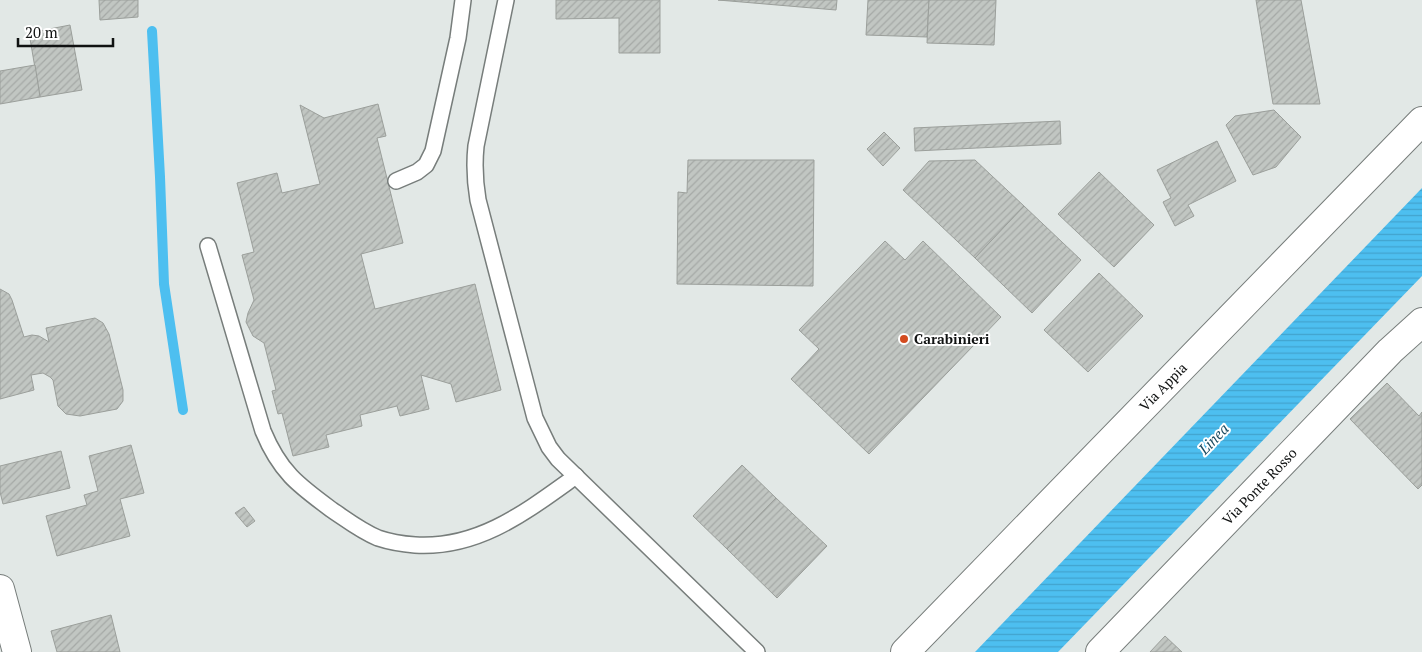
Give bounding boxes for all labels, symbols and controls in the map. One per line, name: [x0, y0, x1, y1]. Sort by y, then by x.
scale bar: [18, 15, 112, 47]
text: 20 m: [25, 22, 58, 42]
place label: Carabinieri: [914, 329, 990, 348]
marker: Carabinieri: [898, 333, 910, 345]
street label: Via Appia: [1135, 358, 1191, 415]
water label: Linea: [1193, 419, 1233, 459]
street label: Via Ponte Rosso: [1218, 443, 1301, 529]

